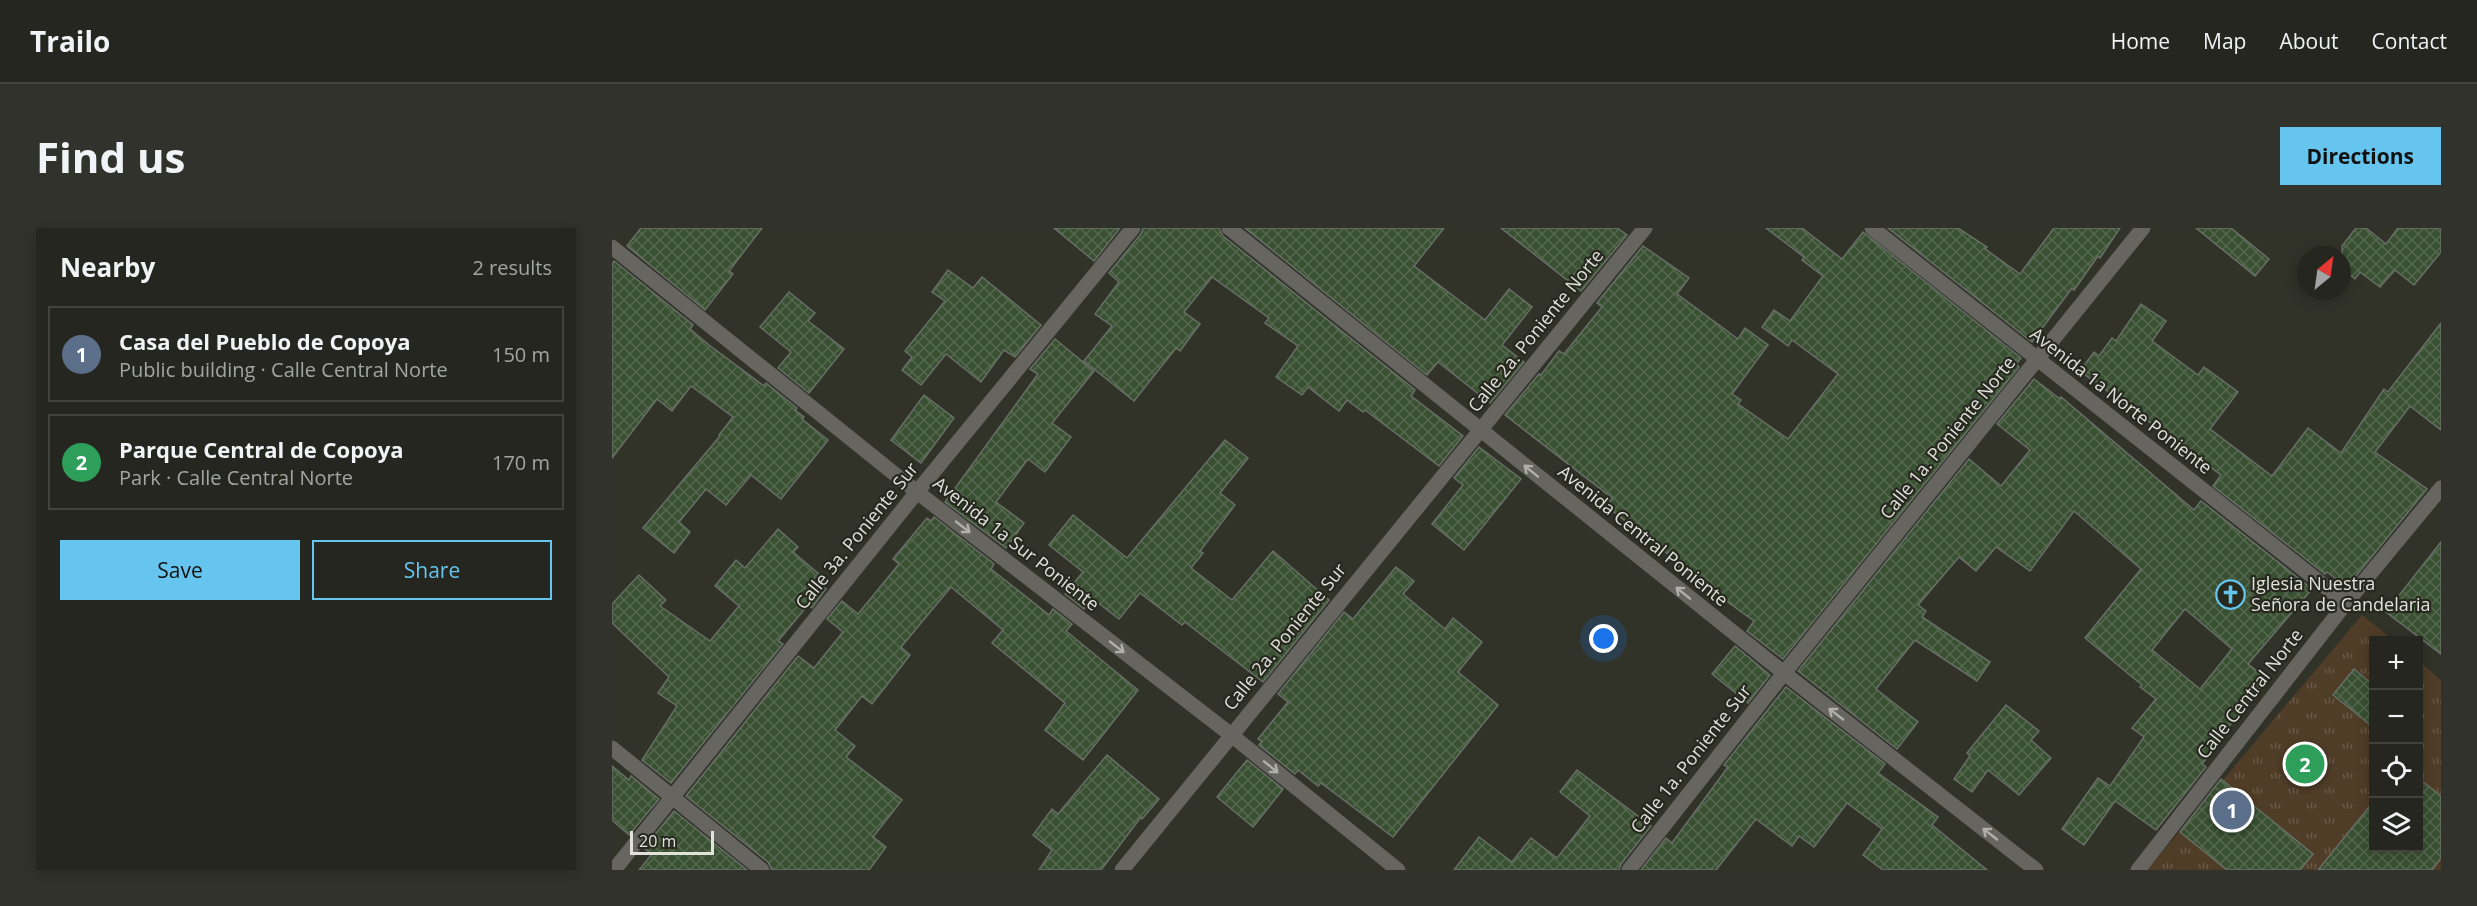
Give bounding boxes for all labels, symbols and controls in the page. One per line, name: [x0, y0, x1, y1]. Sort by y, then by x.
text: Trailo: [30, 22, 110, 60]
text: Home: [2111, 27, 2170, 55]
text: Map: [2203, 27, 2246, 55]
text: About: [2279, 27, 2339, 55]
text: Contact: [2372, 27, 2447, 55]
button: Directions: [2280, 127, 2441, 185]
text: Find us: [36, 128, 185, 185]
street label: Calle 2a. Poniente Norte: [1462, 244, 1608, 417]
north arrow: [2297, 246, 2351, 300]
text: Nearby: [60, 249, 155, 285]
text: 2 results: [472, 254, 552, 281]
street label: Avenida 1a Norte Poniente: [2026, 322, 2217, 479]
text: Casa del Pueblo de Copoya: [119, 326, 410, 356]
text: 1: [76, 341, 87, 368]
text: 150 m: [492, 341, 550, 368]
street label: Calle 1a. Poniente Norte: [1874, 351, 2020, 524]
text: Public building · Calle Central Norte: [119, 356, 448, 383]
text: Parque Central de Copoya: [119, 434, 404, 464]
text: 2: [76, 449, 87, 476]
text: 170 m: [492, 449, 550, 476]
street label: Calle 3a. Poniente Sur: [789, 456, 923, 614]
street label: Avenida Central Poniente: [1554, 459, 1734, 611]
text: Park · Calle Central Norte: [119, 464, 353, 491]
one-way arrow: [1523, 465, 1539, 478]
street label: Avenida 1a Sur Poniente: [929, 471, 1105, 616]
one-way arrow: [955, 521, 971, 534]
button: Save: [60, 540, 300, 600]
button: Share: [312, 540, 552, 600]
street label: Calle 2a. Poniente Sur: [1217, 557, 1351, 715]
place label: Iglesia Nuestra Señora de Candelaria: [2251, 571, 2431, 616]
church icon: Iglesia Nuestra Señora de Candelaria: [2214, 578, 2246, 610]
one-way arrow: [1675, 586, 1691, 599]
street label: Calle Central Norte: [2191, 623, 2308, 763]
your location: [1589, 624, 1618, 653]
map controls: [2369, 636, 2423, 852]
button: +: [2369, 636, 2423, 690]
one-way arrow: [1109, 640, 1125, 653]
street label: Calle 1a. Poniente Sur: [1624, 678, 1756, 838]
button: −: [2369, 690, 2423, 744]
one-way arrow: [1828, 707, 1844, 720]
pin: 2: [2286, 742, 2324, 786]
button: locate: [2369, 744, 2423, 798]
one-way arrow: [1263, 760, 1278, 774]
pin: 1: [2212, 788, 2252, 832]
button: layers: [2369, 798, 2423, 852]
one-way arrow: [1982, 827, 1998, 840]
scale bar: [630, 828, 714, 856]
text: 20 m: [639, 830, 676, 852]

